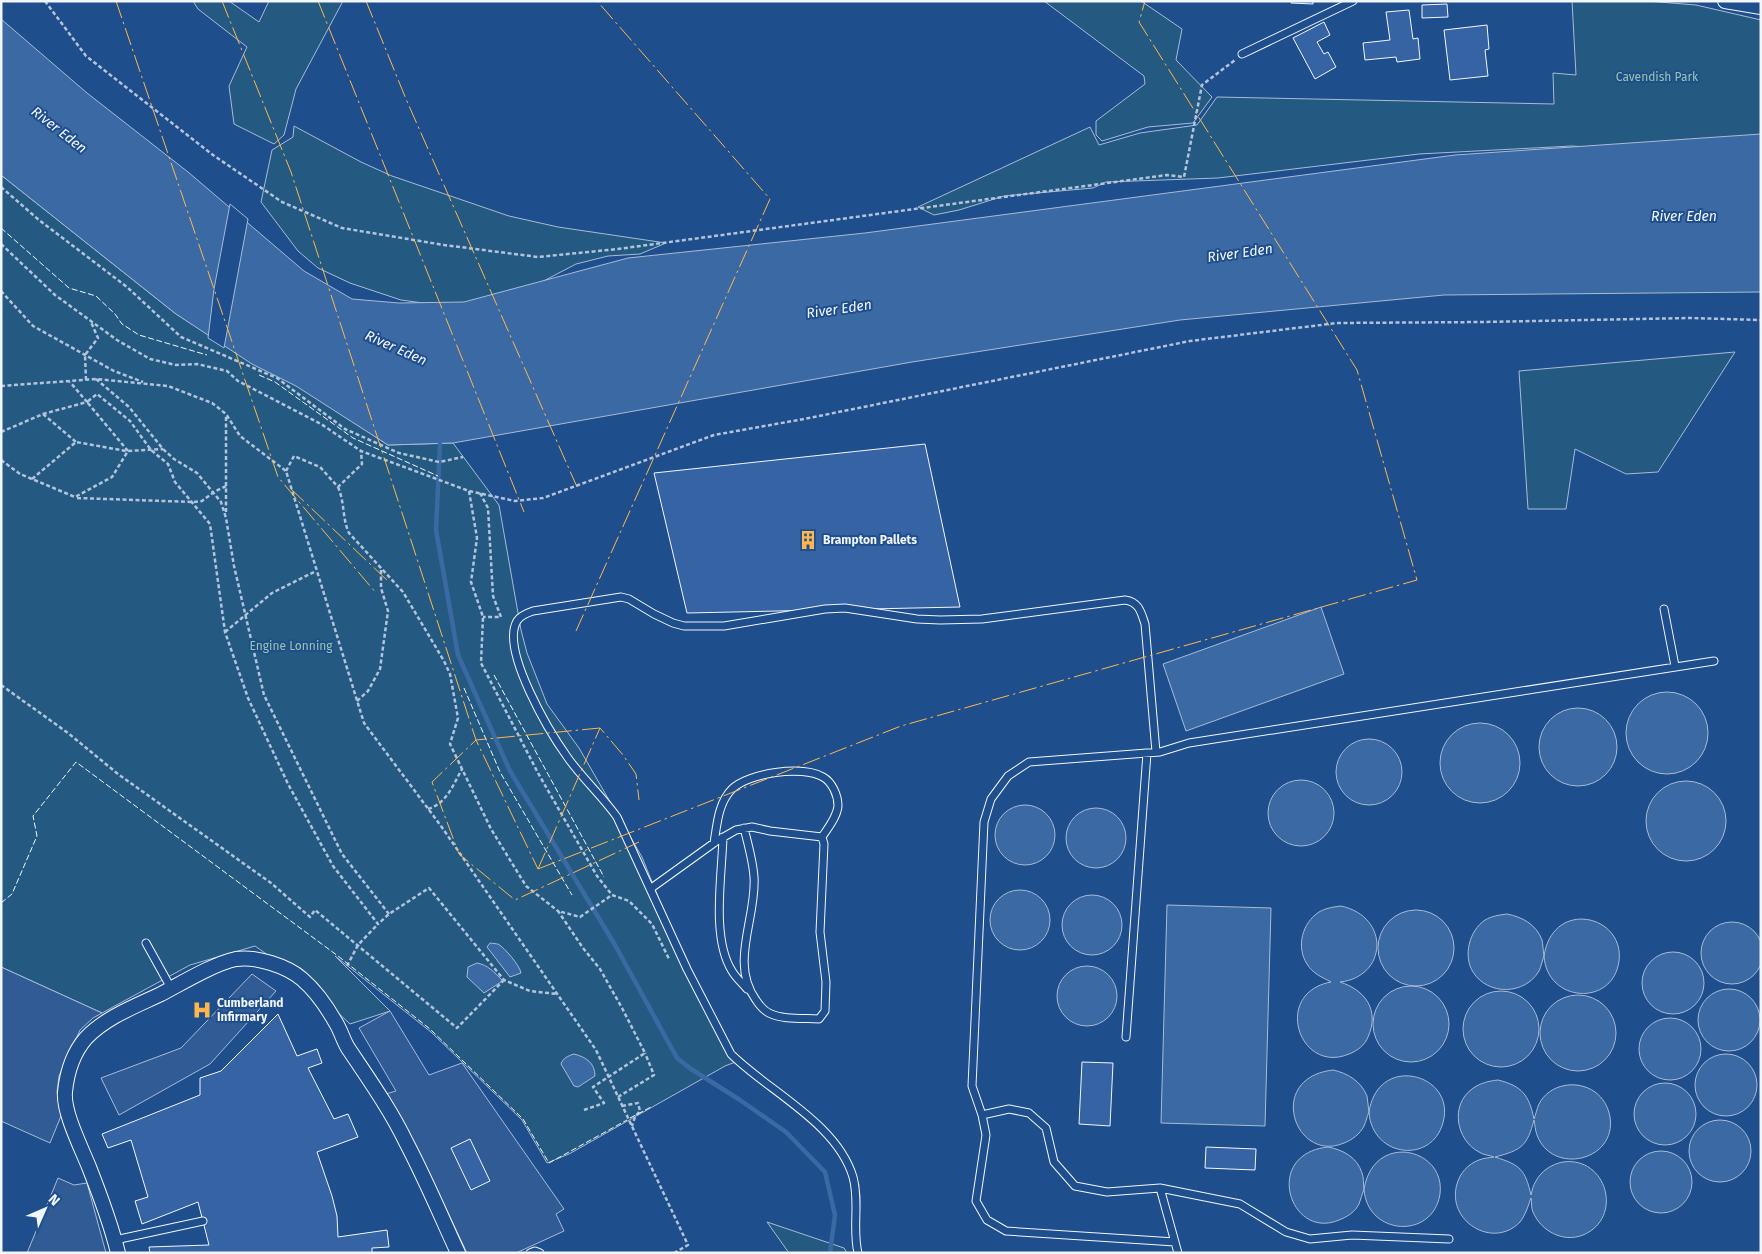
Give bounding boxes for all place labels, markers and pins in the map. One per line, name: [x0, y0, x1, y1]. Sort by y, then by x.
building icon: Brampton Pallets: [797, 529, 819, 551]
place label: Brampton Pallets: [823, 533, 917, 547]
place label: Cumberland Infirmary: [217, 996, 284, 1024]
hospital icon: Cumberland Infirmary: [191, 999, 213, 1021]

